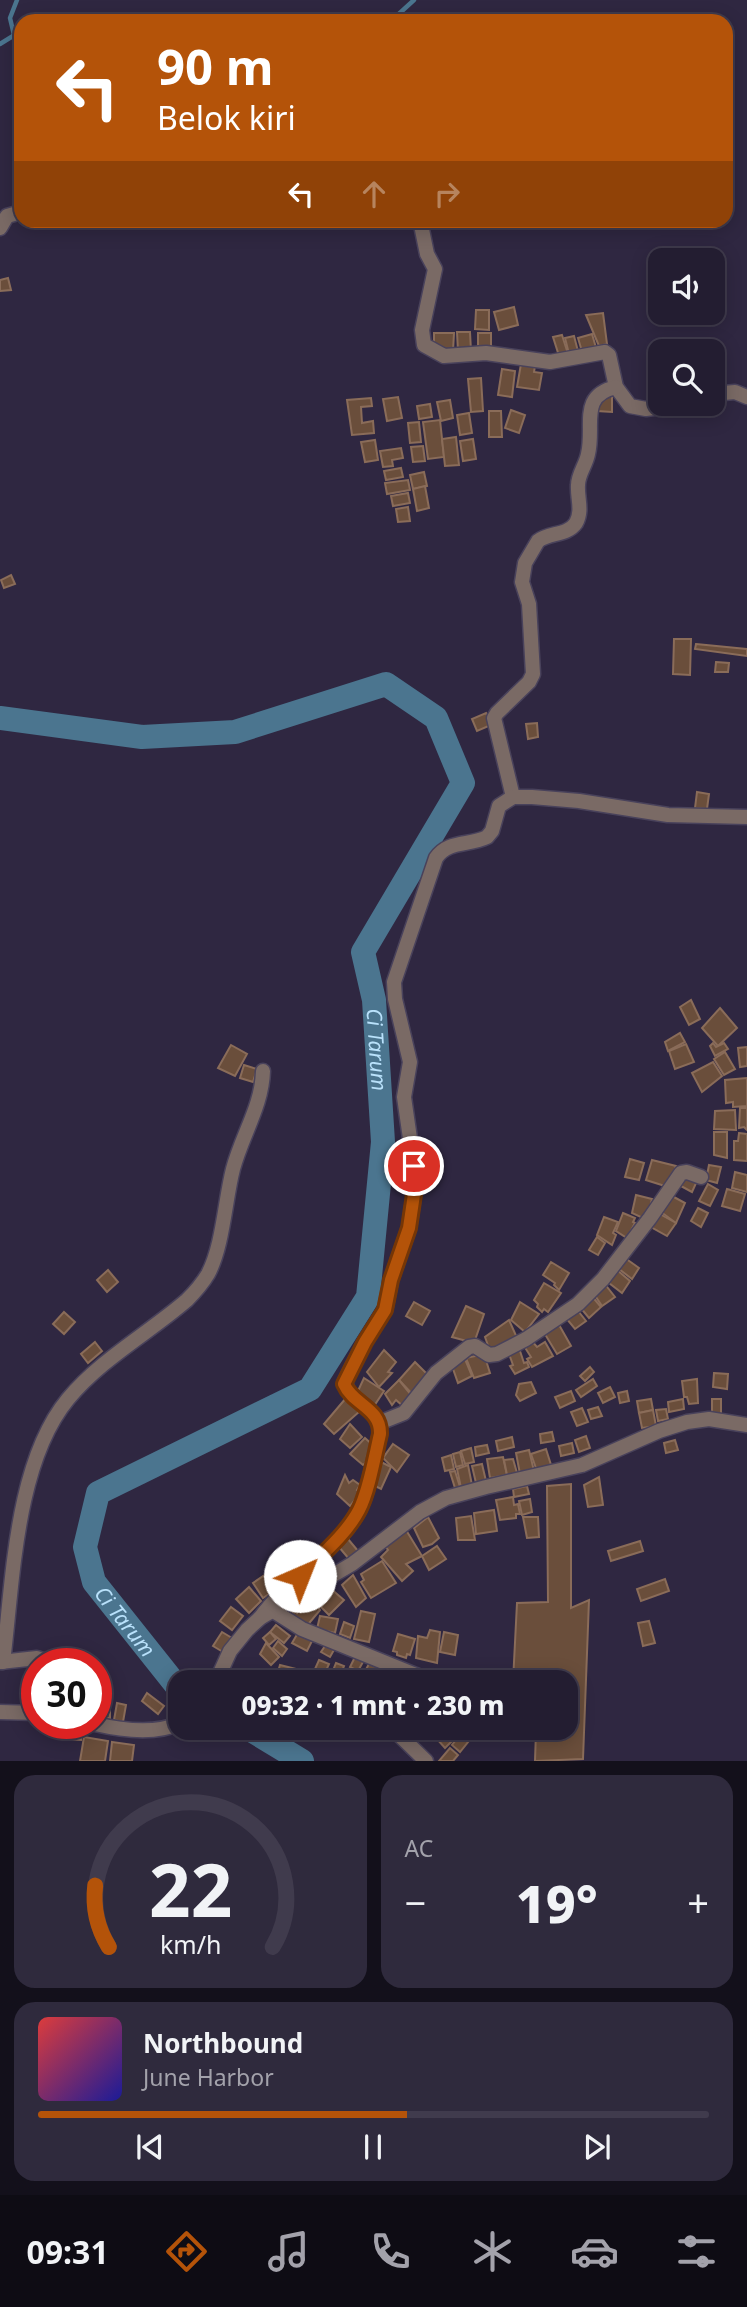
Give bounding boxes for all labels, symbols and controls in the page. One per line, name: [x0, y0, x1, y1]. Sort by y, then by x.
text: 90 m: [157, 33, 274, 99]
icon: left: [42, 42, 133, 133]
text: Belok kiri: [157, 96, 296, 139]
icon: left: [282, 175, 320, 213]
icon: ahead: [355, 175, 393, 213]
icon: right: [428, 175, 466, 213]
map controls: [648, 248, 725, 416]
button: sound: [648, 248, 725, 325]
button: search: [648, 339, 725, 416]
water label: Ci Tarum: [361, 1007, 394, 1092]
pin: [384, 1136, 444, 1196]
icon: arrive: [395, 1147, 433, 1185]
position arrow: [263, 1539, 337, 1613]
water label: Ci Tarum: [88, 1580, 162, 1662]
speed limit sign: 30: [21, 1648, 112, 1739]
text: 09:32 · 1 mnt · 230 m: [241, 1687, 505, 1723]
text: AC: [405, 1832, 433, 1864]
text: 22: [149, 1840, 232, 1939]
text: 19°: [516, 1867, 598, 1938]
text: −: [405, 1876, 426, 1928]
text: +: [687, 1876, 709, 1928]
text: km/h: [159, 1927, 221, 1961]
text: Northbound: [143, 2025, 303, 2061]
text: June Harbor: [143, 2061, 274, 2093]
icon: previous: [131, 2128, 169, 2166]
icon: pause: [354, 2128, 392, 2166]
icon: next: [578, 2128, 616, 2166]
icon: directions: [162, 2227, 211, 2276]
icon: music: [264, 2227, 313, 2276]
icon: phone: [366, 2227, 415, 2276]
icon: climate: [468, 2227, 517, 2276]
icon: car: [570, 2227, 619, 2276]
icon: filters: [672, 2227, 721, 2276]
text: 09:31: [26, 2230, 109, 2273]

